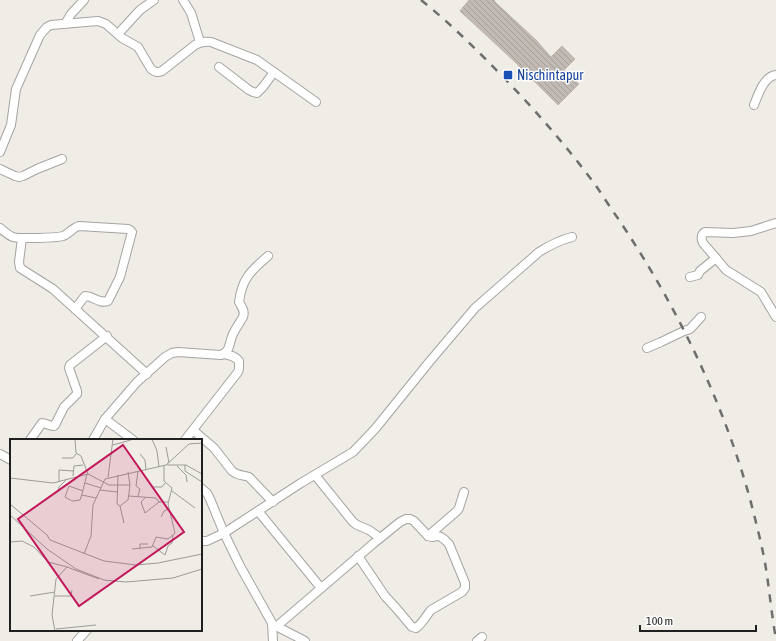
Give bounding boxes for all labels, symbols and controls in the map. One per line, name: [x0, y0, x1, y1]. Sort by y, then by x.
place label: Nischintapur: [517, 67, 584, 83]
marker: Nischintapur: [502, 69, 514, 81]
inset map: [10, 439, 202, 631]
scale bar: [640, 607, 756, 633]
text: 100 m: [646, 614, 673, 628]

